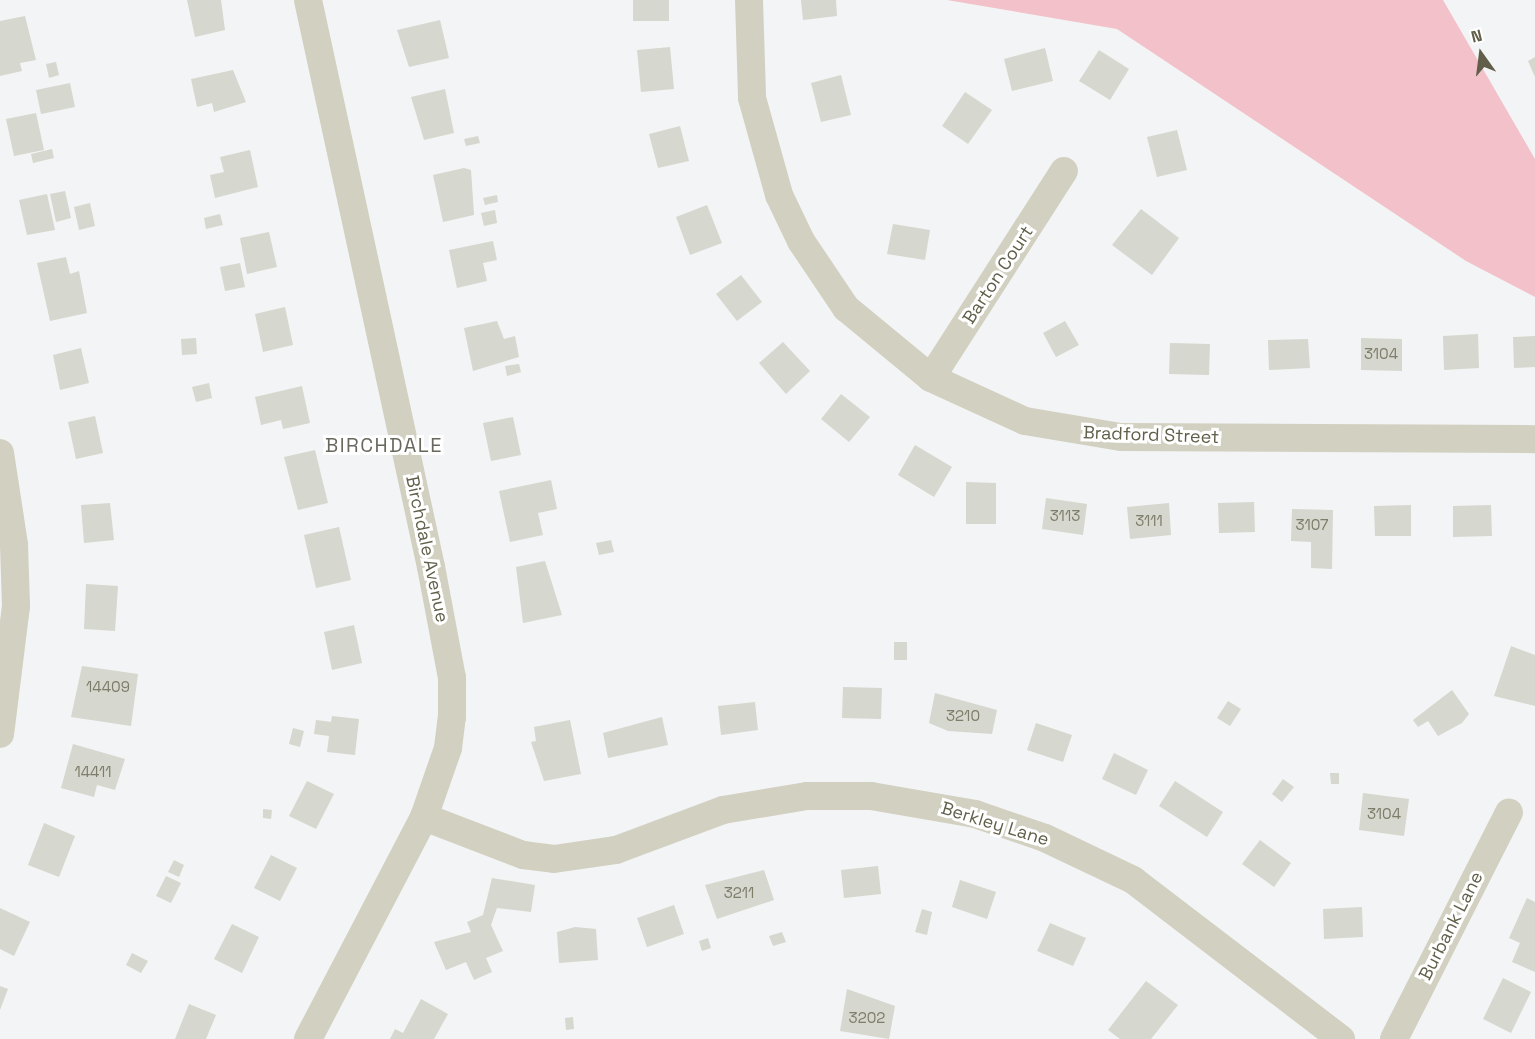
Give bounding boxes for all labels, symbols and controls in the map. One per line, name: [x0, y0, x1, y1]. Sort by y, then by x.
north arrow: [1451, 24, 1511, 84]
text: N: [1469, 25, 1484, 48]
street label: Barton Court: [958, 222, 1038, 328]
house number: 3104: [1364, 345, 1398, 363]
street label: Bradford Street: [1082, 422, 1220, 448]
district label: BIRCHDALE: [325, 433, 443, 457]
street label: Birchdale Avenue: [401, 474, 453, 624]
house number: 3113: [1050, 507, 1080, 525]
house number: 3111: [1135, 512, 1163, 530]
house number: 3107: [1296, 516, 1328, 534]
house number: 14409: [86, 678, 130, 696]
house number: 3210: [946, 707, 980, 725]
house number: 14411: [74, 763, 112, 781]
street label: Berkley Lane: [938, 797, 1052, 851]
house number: 3104: [1367, 805, 1401, 823]
street label: Burbank Lane: [1414, 868, 1488, 984]
house number: 3211: [724, 884, 754, 902]
house number: 3202: [849, 1009, 885, 1027]

